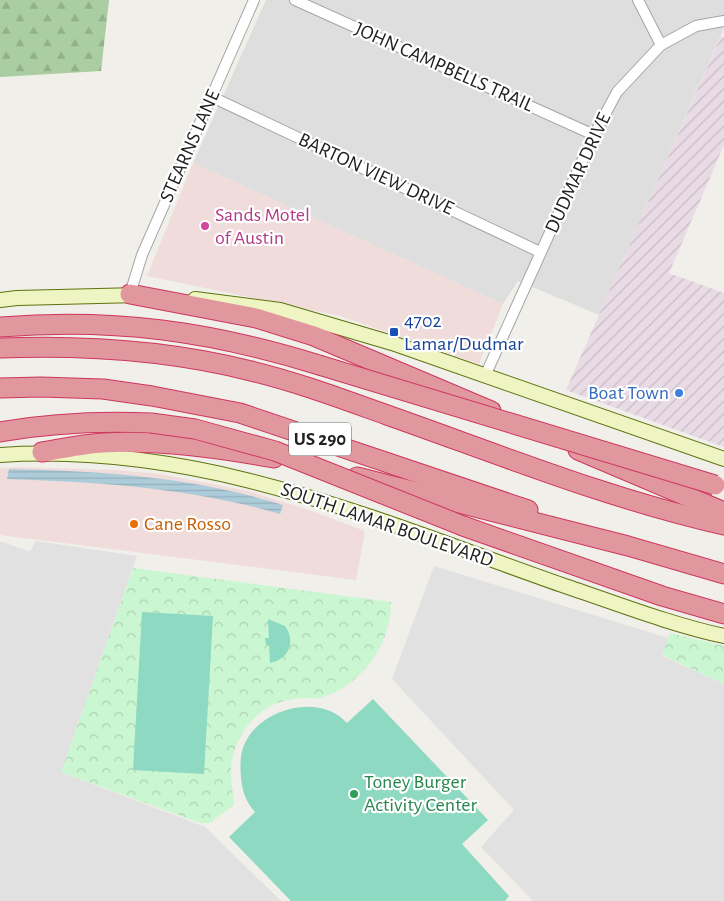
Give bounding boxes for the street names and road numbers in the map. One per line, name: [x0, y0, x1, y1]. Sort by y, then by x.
street label: JOHN CAMPBELLS TRAIL: [352, 19, 537, 116]
street label: STEARNS LANE: [156, 86, 224, 205]
street label: DUDMAR DRIVE: [541, 110, 615, 236]
street label: BARTON VIEW DRIVE: [295, 129, 457, 219]
road number: US 290: [289, 422, 351, 456]
street label: SOUTH LAMAR BOULEVARD: [278, 479, 496, 571]

